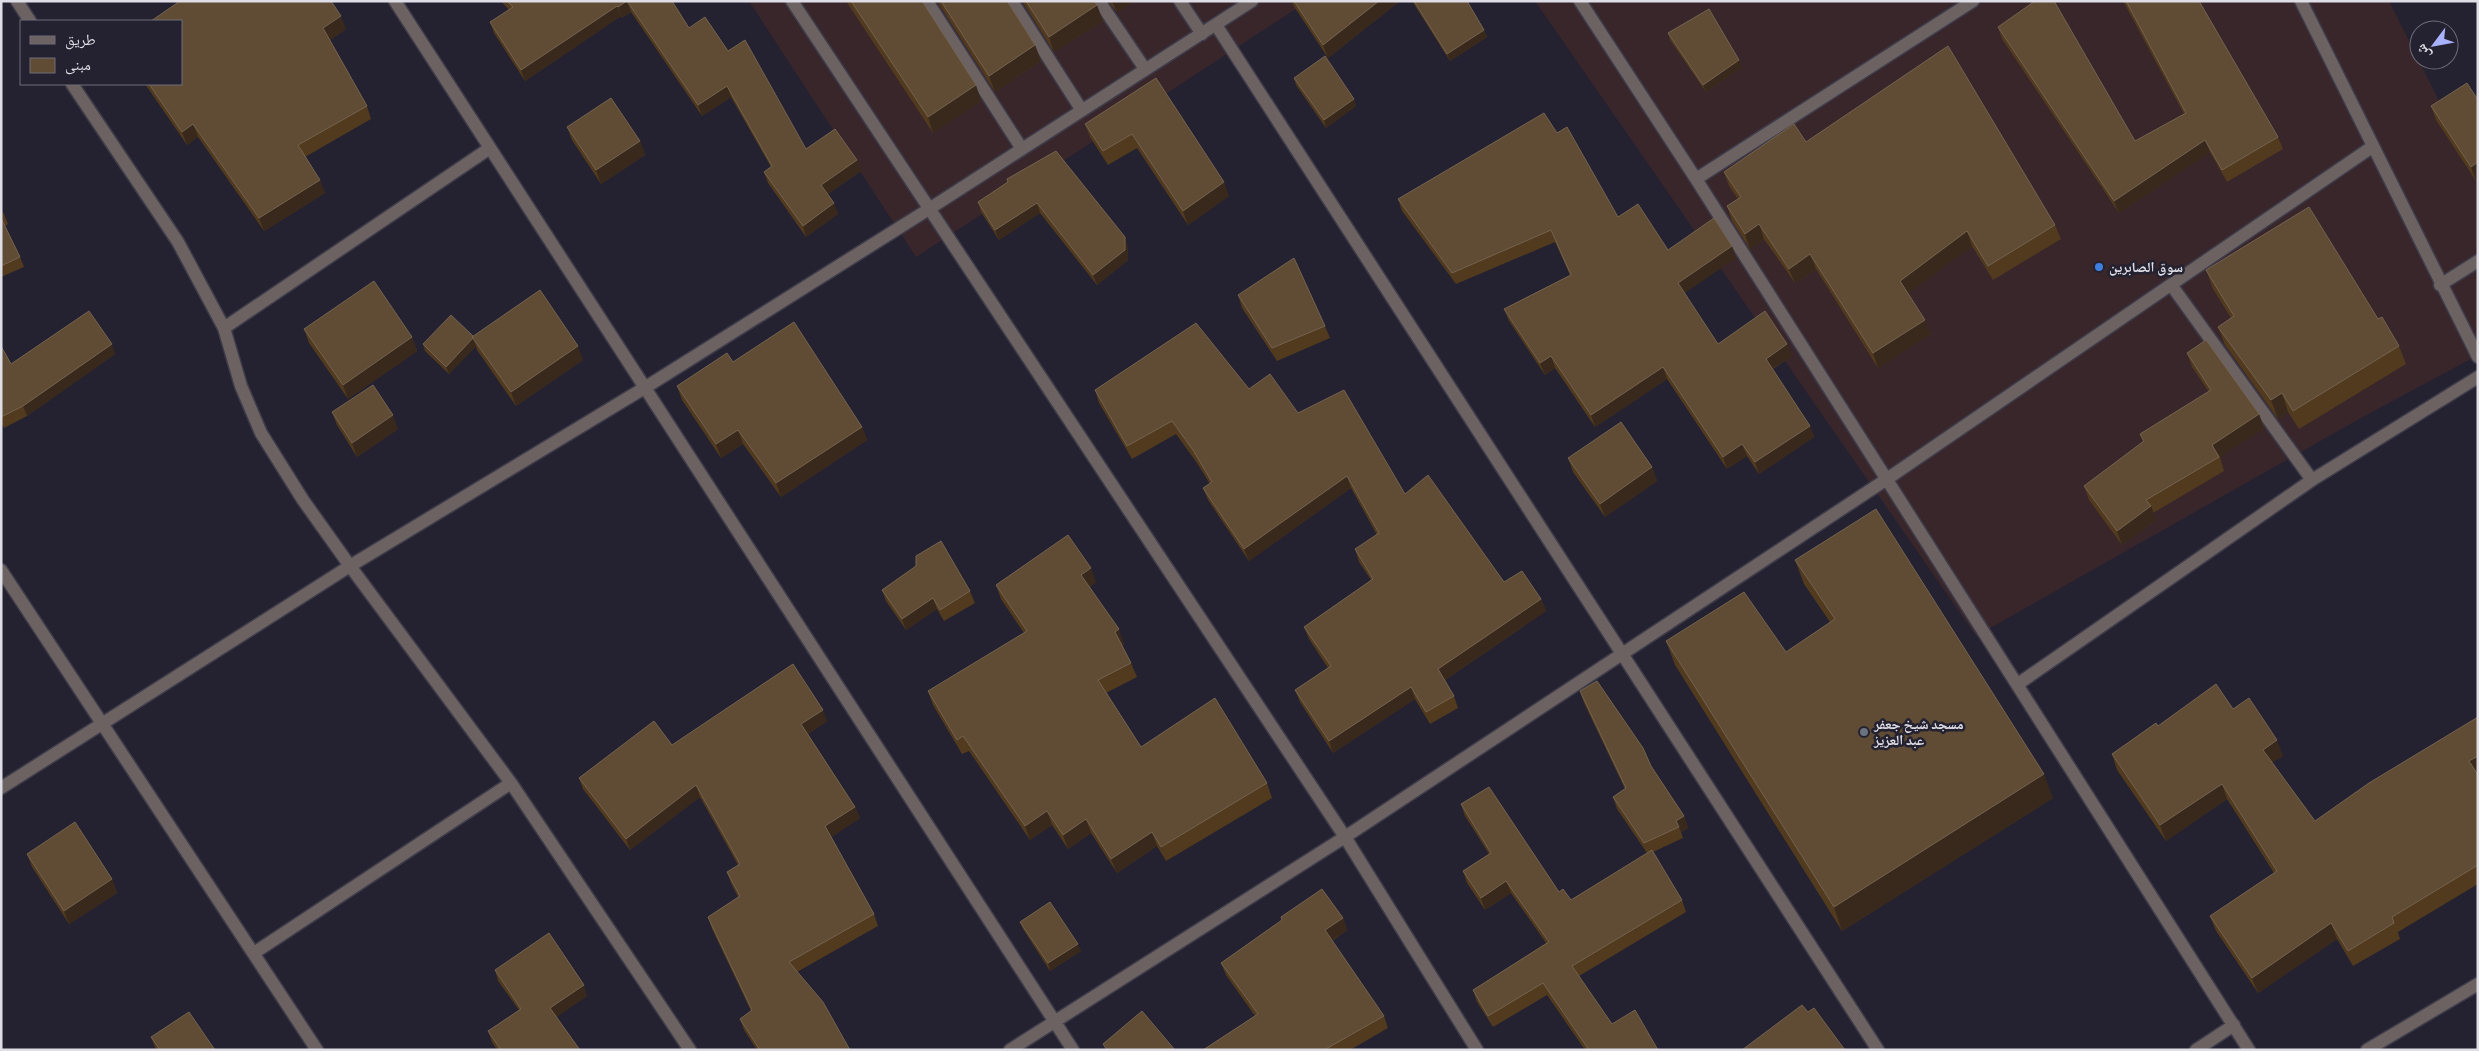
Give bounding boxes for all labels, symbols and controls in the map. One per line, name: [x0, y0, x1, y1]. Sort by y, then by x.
legend: [20, 20, 182, 85]
north arrow: [2409, 20, 2459, 70]
text: طريق: [65, 30, 96, 50]
text: ش: [2411, 41, 2435, 63]
text: مبنى: [65, 55, 91, 75]
place label: سوق الصابرين: [2109, 258, 2183, 276]
marker: سوق الصابرين: [2093, 261, 2105, 273]
place label: مسجد شيخ جعفر عبد العزيز: [1873, 715, 1964, 749]
marker: مسجد شيخ جعفر عبد العزيز: [1858, 726, 1870, 738]

